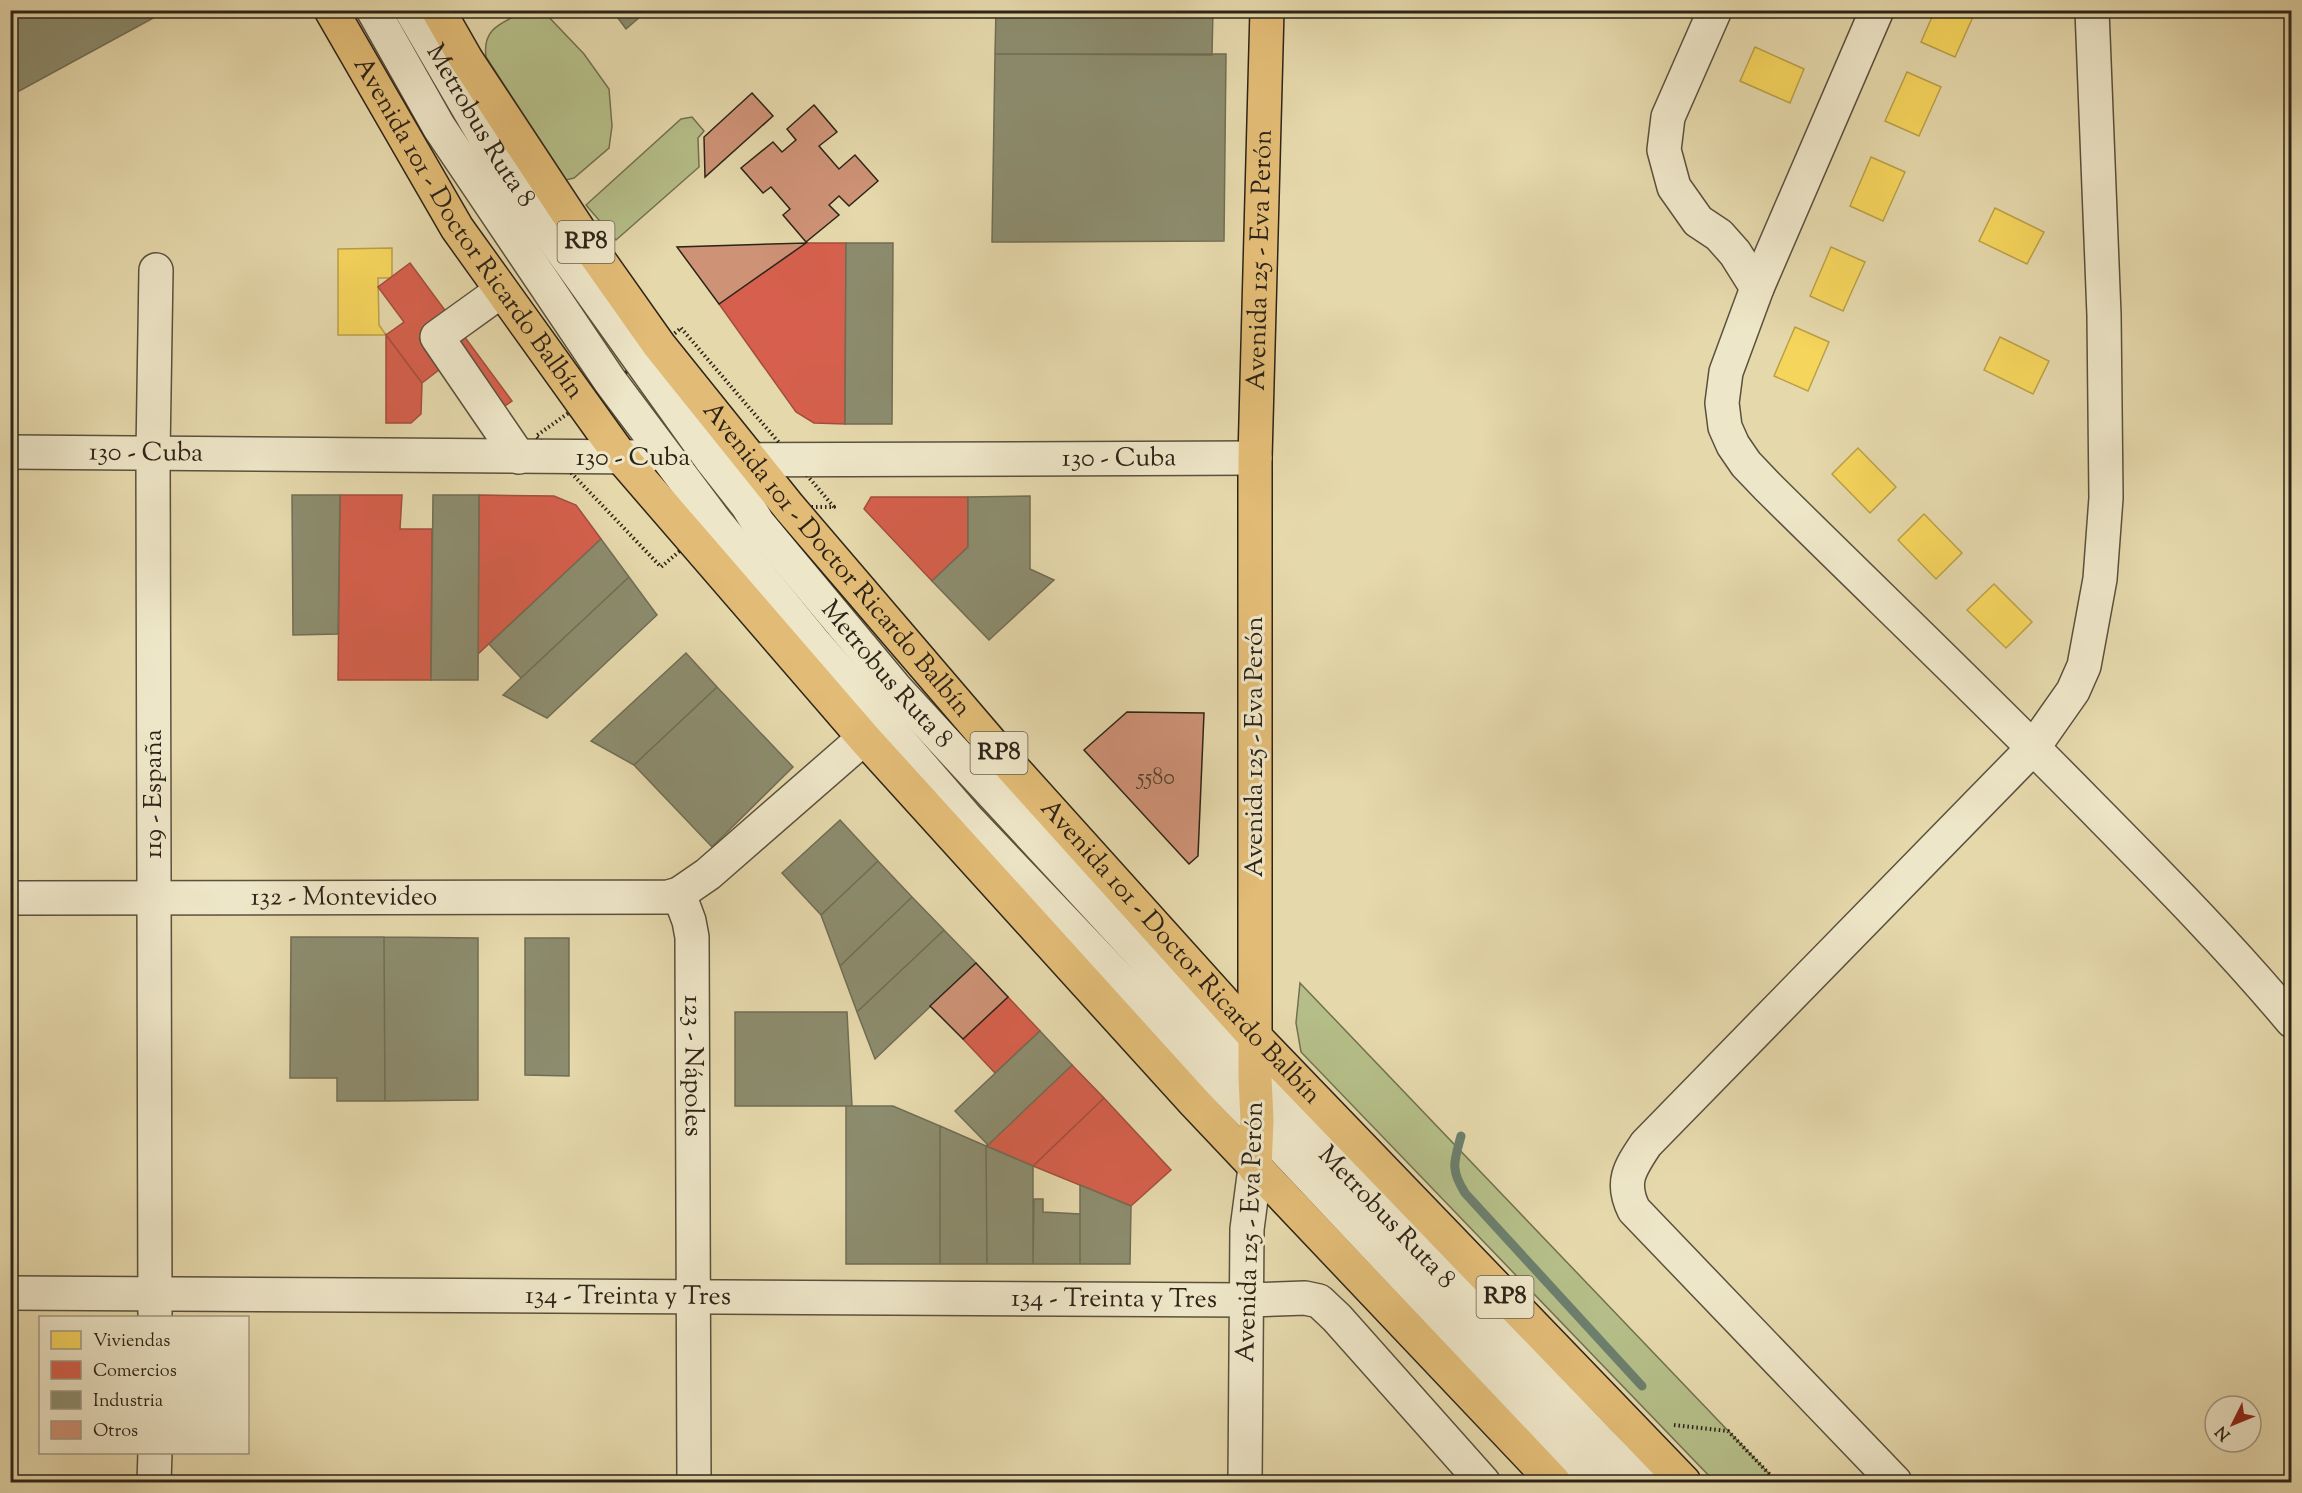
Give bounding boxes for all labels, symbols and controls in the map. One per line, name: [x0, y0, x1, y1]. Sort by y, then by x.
street label: Metrobus Ruta 8: [416, 37, 544, 215]
street label: Avenida 101 - Doctor Ricardo Balbín: [344, 50, 593, 407]
street label: Avenida 125 - Eva Perón: [1238, 129, 1282, 391]
road number: RP8: [558, 221, 614, 263]
street label: Avenida 101 - Doctor Ricardo Balbín: [693, 394, 980, 725]
street label: 130 - Cuba: [89, 434, 203, 472]
street label: 130 - Cuba: [576, 440, 690, 477]
street label: 130 - Cuba: [1062, 440, 1176, 477]
street label: Metrobus Ruta 8: [812, 593, 961, 757]
street label: Avenida 125 - Eva Perón: [1237, 616, 1274, 878]
street label: 119 - España: [136, 729, 173, 859]
road number: RP8: [970, 732, 1028, 774]
house number: 5580: [1135, 763, 1175, 795]
street label: Avenida 101 - Doctor Ricardo Balbín: [1031, 792, 1329, 1113]
street label: 132 - Montevideo: [251, 879, 437, 916]
street label: 123 - Nápoles: [674, 995, 711, 1137]
street label: Avenida 125 - Eva Perón: [1228, 1101, 1274, 1363]
street label: Metrobus Ruta 8: [1309, 1138, 1464, 1298]
road number: RP8: [1476, 1276, 1534, 1318]
street label: 134 - Treinta y Tres: [525, 1277, 731, 1316]
street label: 134 - Treinta y Tres: [1011, 1280, 1217, 1318]
legend: [39, 1316, 249, 1454]
text: Viviendas: [93, 1329, 170, 1355]
text: Comercios: [93, 1359, 177, 1385]
text: Industria: [93, 1389, 163, 1415]
north arrow: [2203, 1394, 2263, 1454]
text: Otros: [93, 1419, 138, 1445]
text: N: [2211, 1420, 2237, 1445]

